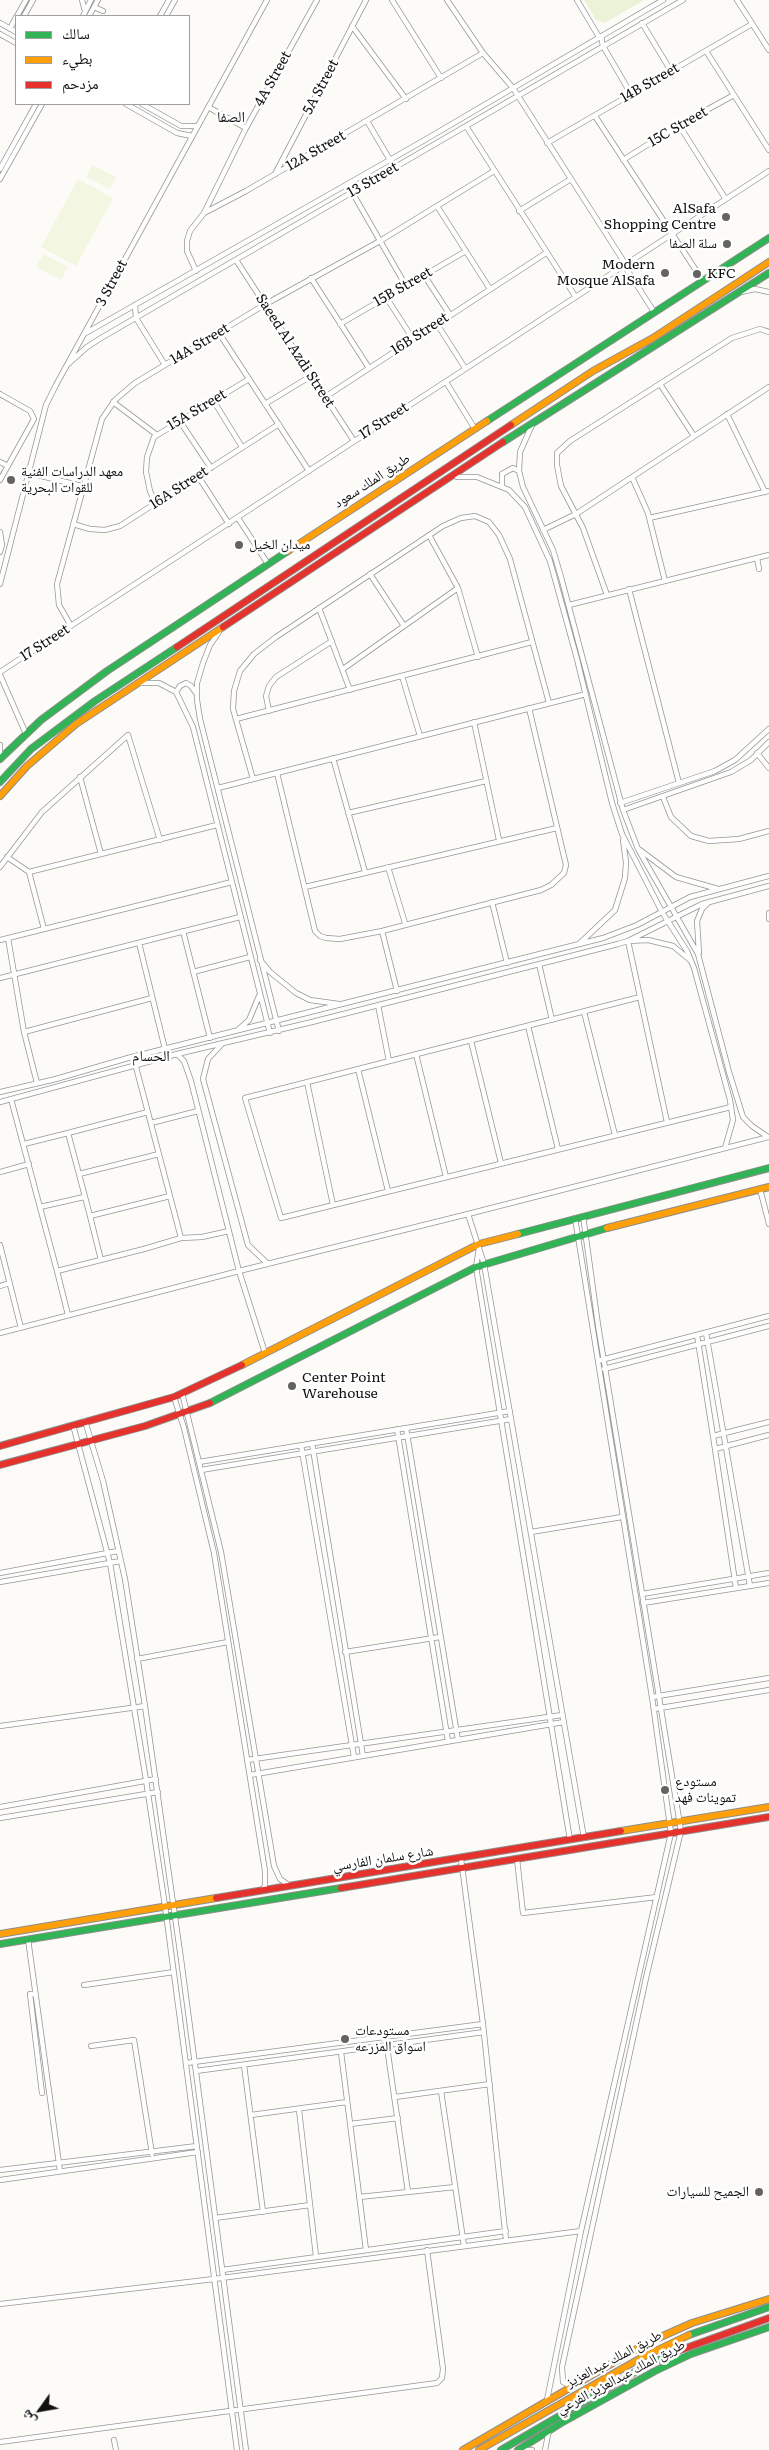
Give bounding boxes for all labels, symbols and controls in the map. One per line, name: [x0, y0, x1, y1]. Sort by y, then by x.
legend: [15, 15, 190, 105]
text: سالك: [62, 21, 90, 44]
text: بطيء: [62, 46, 92, 69]
street label: 4A Street: [251, 48, 295, 110]
street label: 5A Street: [299, 56, 343, 118]
street label: 14B Street: [618, 59, 682, 107]
text: مزدحم: [62, 71, 99, 94]
street label: 15C Street: [645, 103, 711, 151]
district label: الصفا: [217, 109, 245, 127]
street label: 12A Street: [283, 127, 349, 175]
street label: 13 Street: [344, 159, 402, 201]
place label: AlSafa Shopping Centre: [604, 201, 716, 233]
marker: AlSafa Shopping Centre: [720, 211, 732, 223]
place label: سلة الصفا: [669, 236, 717, 252]
marker: سلة الصفا: [721, 238, 733, 250]
street label: 3 Street: [93, 257, 131, 309]
place label: Modern Mosque AlSafa: [556, 257, 655, 290]
street label: 15B Street: [371, 263, 435, 311]
place label: KFC: [707, 266, 736, 282]
marker: Modern Mosque AlSafa: [659, 267, 671, 279]
marker: KFC: [691, 268, 703, 280]
street label: Saeed Al Azdi Street: [252, 291, 338, 411]
street label: 16B Street: [388, 309, 452, 359]
street label: 14A Street: [167, 320, 233, 368]
street label: 15A Street: [164, 386, 230, 434]
street label: 17 Street: [356, 399, 412, 443]
street label: طريق الملك سعود: [331, 450, 413, 512]
street label: 16A Street: [147, 463, 211, 513]
place label: معهد الدراسات الفنية للقوات البحرية: [21, 464, 123, 497]
marker: معهد الدراسات الفنية للقوات البحرية: [5, 474, 17, 486]
place label: ميدان الخيل: [249, 537, 310, 553]
marker: ميدان الخيل: [233, 539, 245, 551]
street label: 17 Street: [17, 621, 73, 665]
district label: الحسام: [132, 1048, 170, 1066]
place label: Center Point Warehouse: [302, 1370, 386, 1402]
marker: Center Point Warehouse: [286, 1380, 298, 1392]
place label: مستودع تموينات فهد: [675, 1774, 736, 1806]
marker: مستودع تموينات فهد: [659, 1784, 671, 1796]
street label: شارع سلمان الفارسي: [331, 1843, 435, 1875]
place label: مستودعات اسواق المزرعه: [355, 2023, 426, 2056]
marker: مستودعات اسواق المزرعه: [339, 2033, 351, 2045]
place label: الجميح للسيارات: [667, 2184, 749, 2200]
marker: الجميح للسيارات: [753, 2186, 765, 2198]
street label: طريق الملك عبدالعزيز: [563, 2327, 665, 2391]
street label: طريق الملك عبدالعزيز الفرعي: [554, 2336, 688, 2418]
north arrow: [15, 2385, 65, 2435]
text: ش: [15, 2406, 40, 2430]

